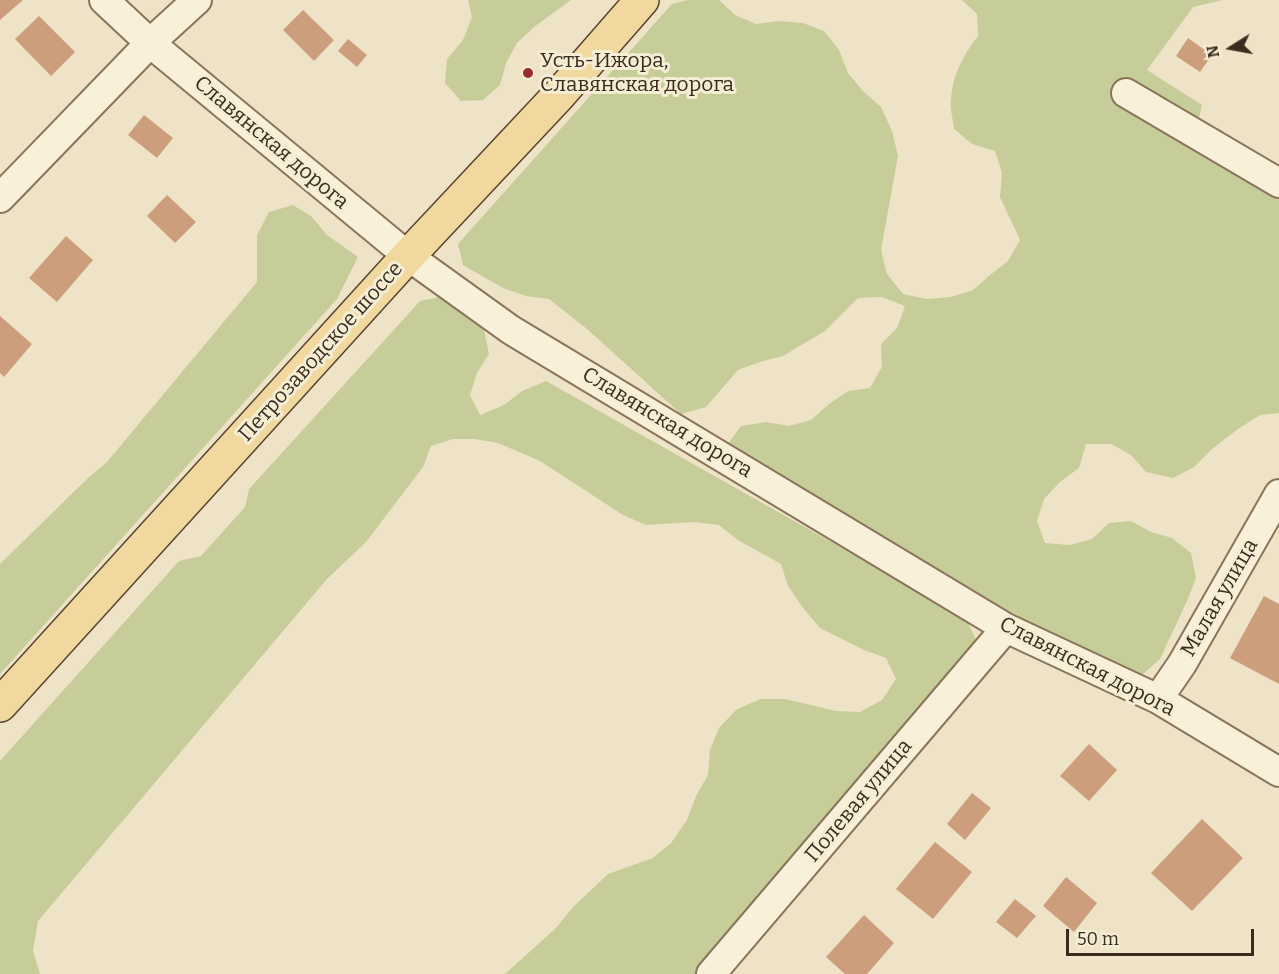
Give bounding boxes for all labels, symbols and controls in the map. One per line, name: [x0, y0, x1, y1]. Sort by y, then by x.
north arrow: [1201, 18, 1261, 78]
text: N: [1202, 44, 1223, 59]
place label: Усть-Ижора, Славянская дорога: [540, 48, 734, 98]
marker: Усть-Ижора, Славянская дорога: [521, 66, 535, 80]
street label: Славянская дорога: [189, 71, 353, 215]
street label: Петрозаводское шоссе: [234, 257, 408, 447]
street label: Славянская дорога: [577, 362, 757, 484]
street label: Малая улица: [1176, 535, 1264, 661]
street label: Славянская дорога: [995, 612, 1179, 722]
street label: Полевая улица: [800, 734, 918, 868]
scale bar: [1069, 917, 1256, 955]
text: 50 m: [1077, 928, 1119, 950]

